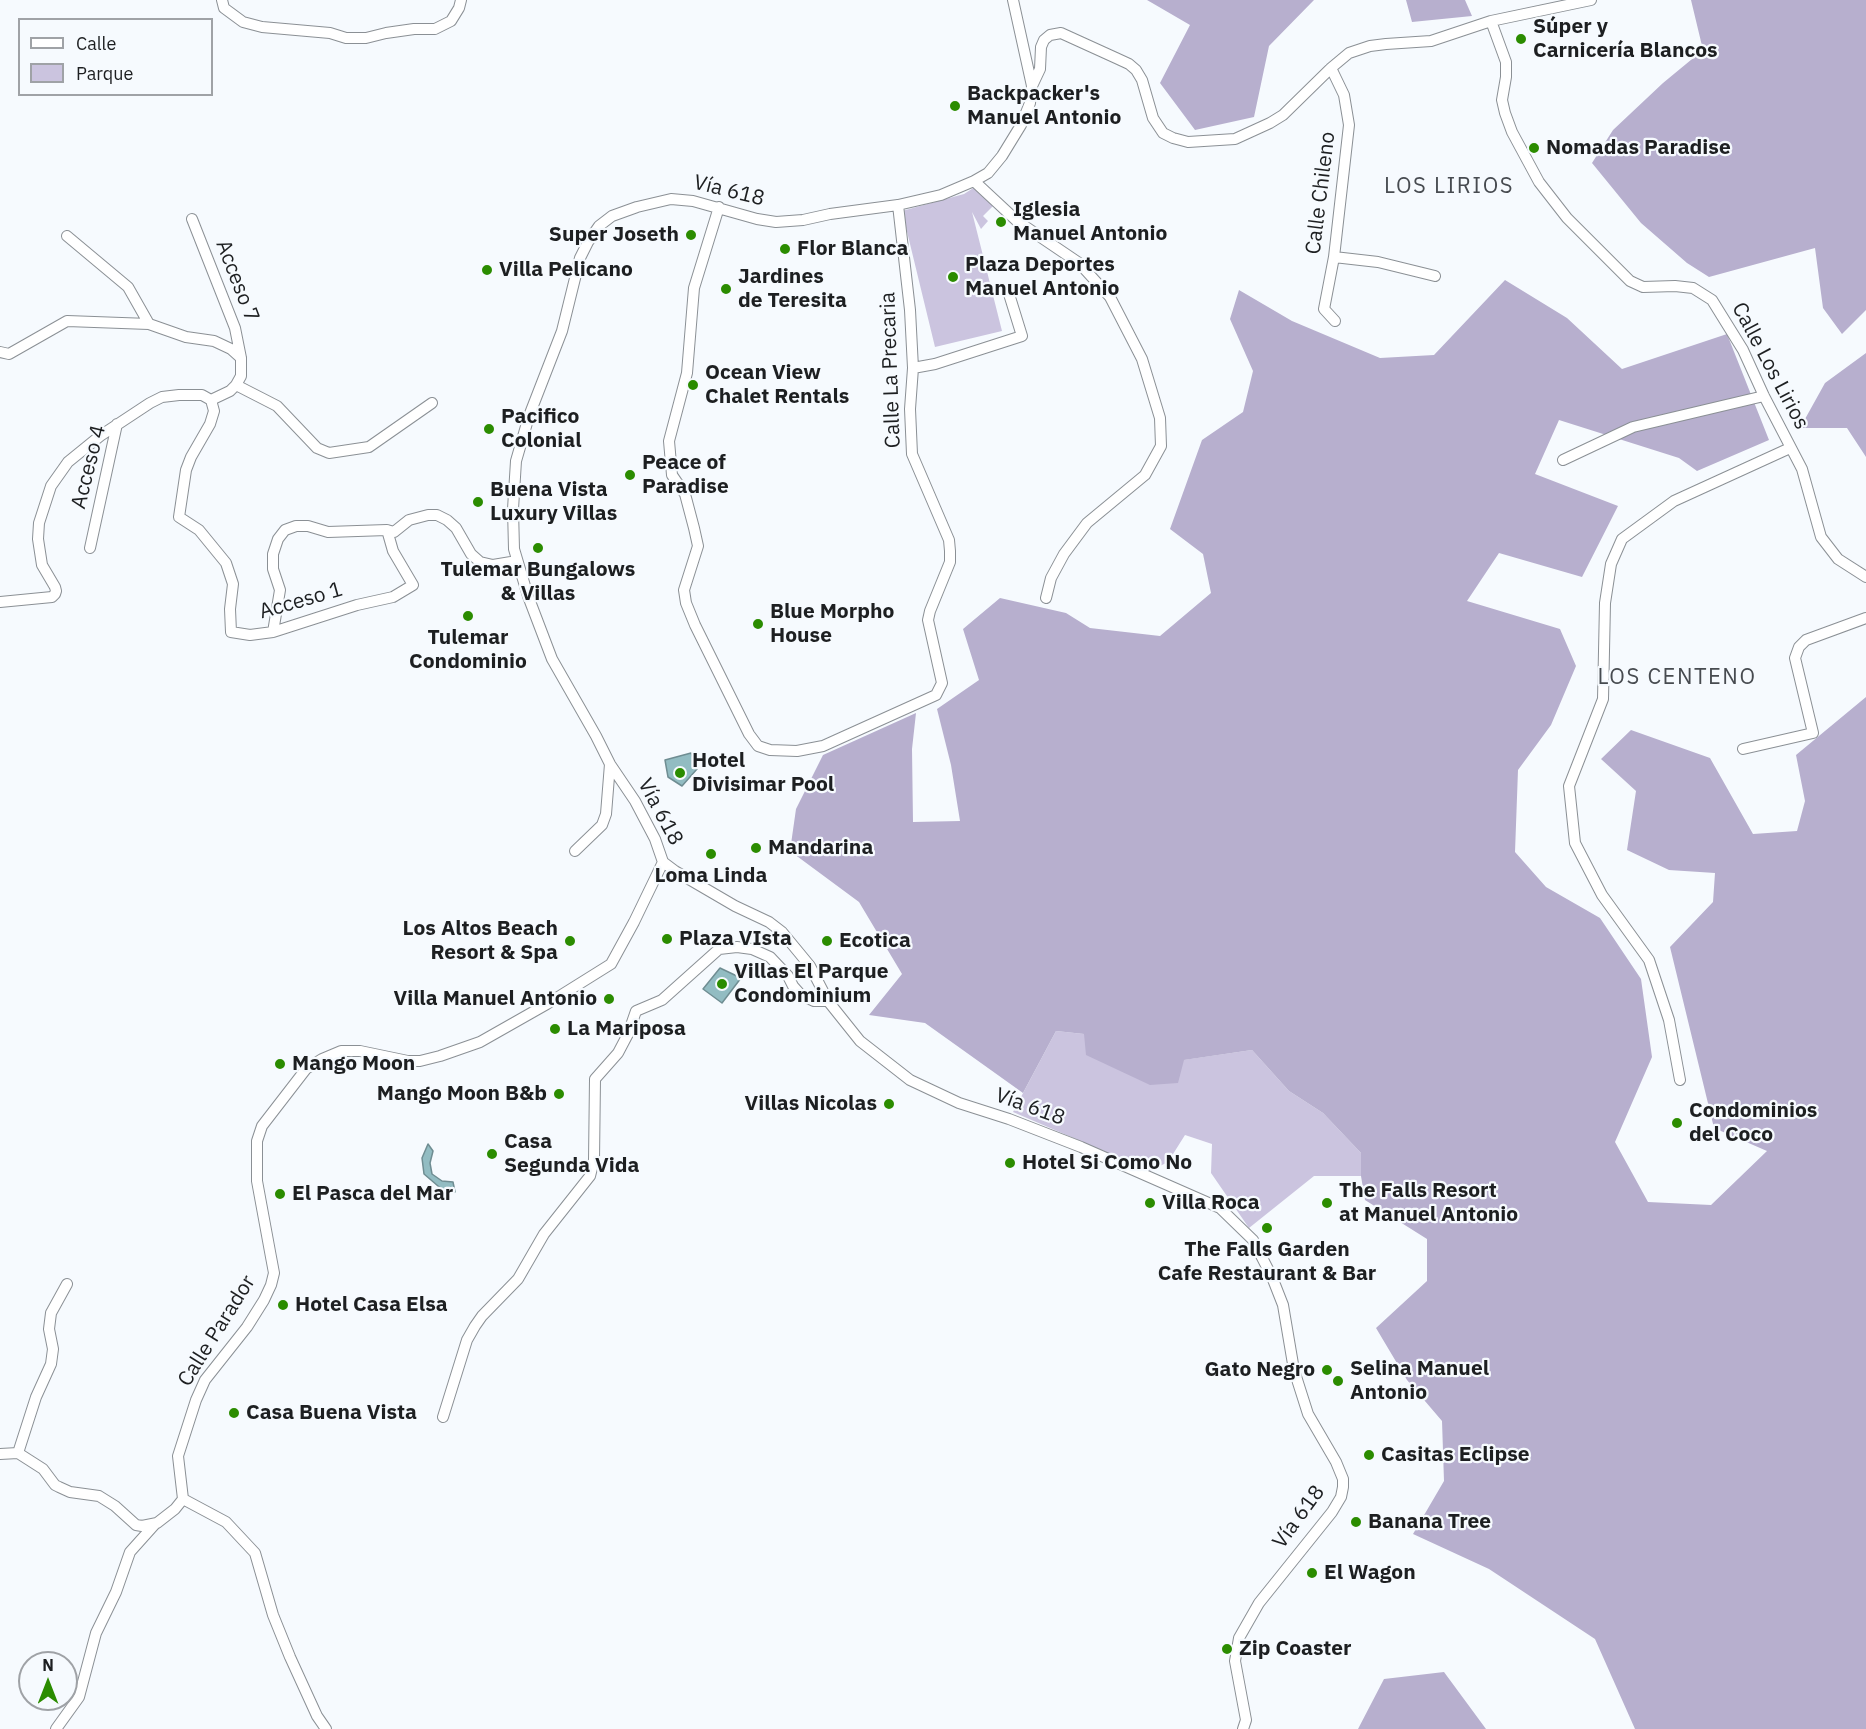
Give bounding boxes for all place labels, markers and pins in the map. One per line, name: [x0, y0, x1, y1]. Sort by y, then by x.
place label: Súper y Carnicería Blancos: [1533, 14, 1718, 64]
marker: Súper y Carnicería Blancos: [1514, 32, 1528, 46]
place label: Backpacker's Manuel Antonio: [967, 81, 1121, 131]
marker: Backpacker's Manuel Antonio: [948, 99, 962, 113]
place label: Nomadas Paradise: [1546, 135, 1731, 161]
marker: Nomadas Paradise: [1527, 141, 1541, 155]
place label: Iglesia Manuel Antonio: [1013, 197, 1167, 247]
marker: Iglesia Manuel Antonio: [994, 215, 1008, 229]
place label: Super Joseth: [549, 222, 679, 248]
marker: Super Joseth: [684, 228, 698, 242]
place label: Flor Blanca: [797, 236, 909, 262]
marker: Flor Blanca: [778, 242, 792, 256]
place label: Plaza Deportes Manuel Antonio: [965, 252, 1119, 302]
place label: Villa Pelicano: [499, 257, 633, 283]
marker: Villa Pelicano: [480, 263, 494, 277]
place label: Jardines de Teresita: [738, 264, 847, 314]
marker: Plaza Deportes Manuel Antonio: [946, 270, 960, 284]
marker: Jardines de Teresita: [719, 282, 733, 296]
place label: Ocean View Chalet Rentals: [705, 360, 849, 410]
marker: Ocean View Chalet Rentals: [686, 378, 700, 392]
place label: Pacifico Colonial: [501, 404, 582, 454]
marker: Pacifico Colonial: [482, 422, 496, 436]
place label: Peace of Paradise: [642, 450, 729, 500]
marker: Peace of Paradise: [623, 468, 637, 482]
place label: Buena Vista Luxury Villas: [490, 477, 617, 527]
marker: Buena Vista Luxury Villas: [471, 495, 485, 509]
marker: Tulemar Bungalows & Villas: [531, 541, 545, 555]
place label: Tulemar Bungalows & Villas: [441, 557, 635, 607]
place label: Blue Morpho House: [770, 599, 894, 649]
marker: Tulemar Condominio: [461, 609, 475, 623]
marker: Blue Morpho House: [751, 617, 765, 631]
place label: Tulemar Condominio: [409, 625, 527, 675]
place label: Hotel Divisimar Pool: [692, 748, 834, 798]
marker: Hotel Divisimar Pool: [673, 766, 687, 780]
place label: Mandarina: [768, 835, 873, 861]
marker: Mandarina: [749, 841, 763, 855]
marker: Loma Linda: [704, 847, 718, 861]
place label: Loma Linda: [655, 863, 767, 889]
place label: Los Altos Beach Resort & Spa: [403, 916, 558, 966]
place label: Plaza VIsta: [679, 926, 792, 952]
place label: Ecotica: [839, 928, 911, 954]
marker: Plaza VIsta: [660, 932, 674, 946]
marker: Los Altos Beach Resort & Spa: [563, 934, 577, 948]
marker: Ecotica: [820, 934, 834, 948]
place label: Villas El Parque Condominium: [734, 959, 889, 1009]
marker: Villas El Parque Condominium: [715, 977, 729, 991]
place label: Villa Manuel Antonio: [394, 986, 597, 1012]
marker: Villa Manuel Antonio: [602, 992, 616, 1006]
place label: La Mariposa: [567, 1016, 686, 1042]
marker: La Mariposa: [548, 1022, 562, 1036]
place label: Mango Moon: [292, 1051, 415, 1077]
marker: Mango Moon: [273, 1057, 287, 1071]
place label: Mango Moon B&b: [377, 1081, 547, 1107]
marker: Mango Moon B&b: [552, 1087, 566, 1101]
place label: Villas Nicolas: [745, 1091, 877, 1117]
marker: Villas Nicolas: [882, 1097, 896, 1111]
place label: Condominios del Coco: [1689, 1098, 1817, 1148]
marker: Condominios del Coco: [1670, 1116, 1684, 1130]
place label: Casa Segunda Vida: [504, 1129, 639, 1179]
marker: Casa Segunda Vida: [485, 1147, 499, 1161]
place label: Hotel Si Como No: [1022, 1150, 1192, 1176]
marker: Hotel Si Como No: [1003, 1156, 1017, 1170]
place label: The Falls Resort at Manuel Antonio: [1339, 1178, 1518, 1228]
place label: El Pasca del Mar: [292, 1181, 453, 1207]
marker: El Pasca del Mar: [273, 1187, 287, 1201]
place label: Villa Roca: [1162, 1190, 1260, 1216]
marker: Villa Roca: [1143, 1196, 1157, 1210]
marker: The Falls Resort at Manuel Antonio: [1320, 1196, 1334, 1210]
marker: The Falls Garden Cafe Restaurant & Bar: [1260, 1221, 1274, 1235]
place label: The Falls Garden Cafe Restaurant & Bar: [1158, 1237, 1376, 1287]
place label: Hotel Casa Elsa: [295, 1292, 448, 1318]
marker: Hotel Casa Elsa: [276, 1298, 290, 1312]
place label: Selina Manuel Antonio: [1350, 1356, 1489, 1406]
place label: Gato Negro: [1204, 1357, 1315, 1383]
marker: Gato Negro: [1320, 1363, 1334, 1377]
marker: Selina Manuel Antonio: [1331, 1374, 1345, 1388]
place label: Casa Buena Vista: [246, 1400, 417, 1426]
marker: Casa Buena Vista: [227, 1406, 241, 1420]
place label: Casitas Eclipse: [1381, 1442, 1530, 1468]
marker: Casitas Eclipse: [1362, 1448, 1376, 1462]
place label: Banana Tree: [1368, 1509, 1491, 1535]
marker: Banana Tree: [1349, 1515, 1363, 1529]
place label: El Wagon: [1324, 1560, 1416, 1586]
marker: El Wagon: [1305, 1566, 1319, 1580]
place label: Zip Coaster: [1239, 1636, 1352, 1662]
marker: Zip Coaster: [1220, 1642, 1234, 1656]

